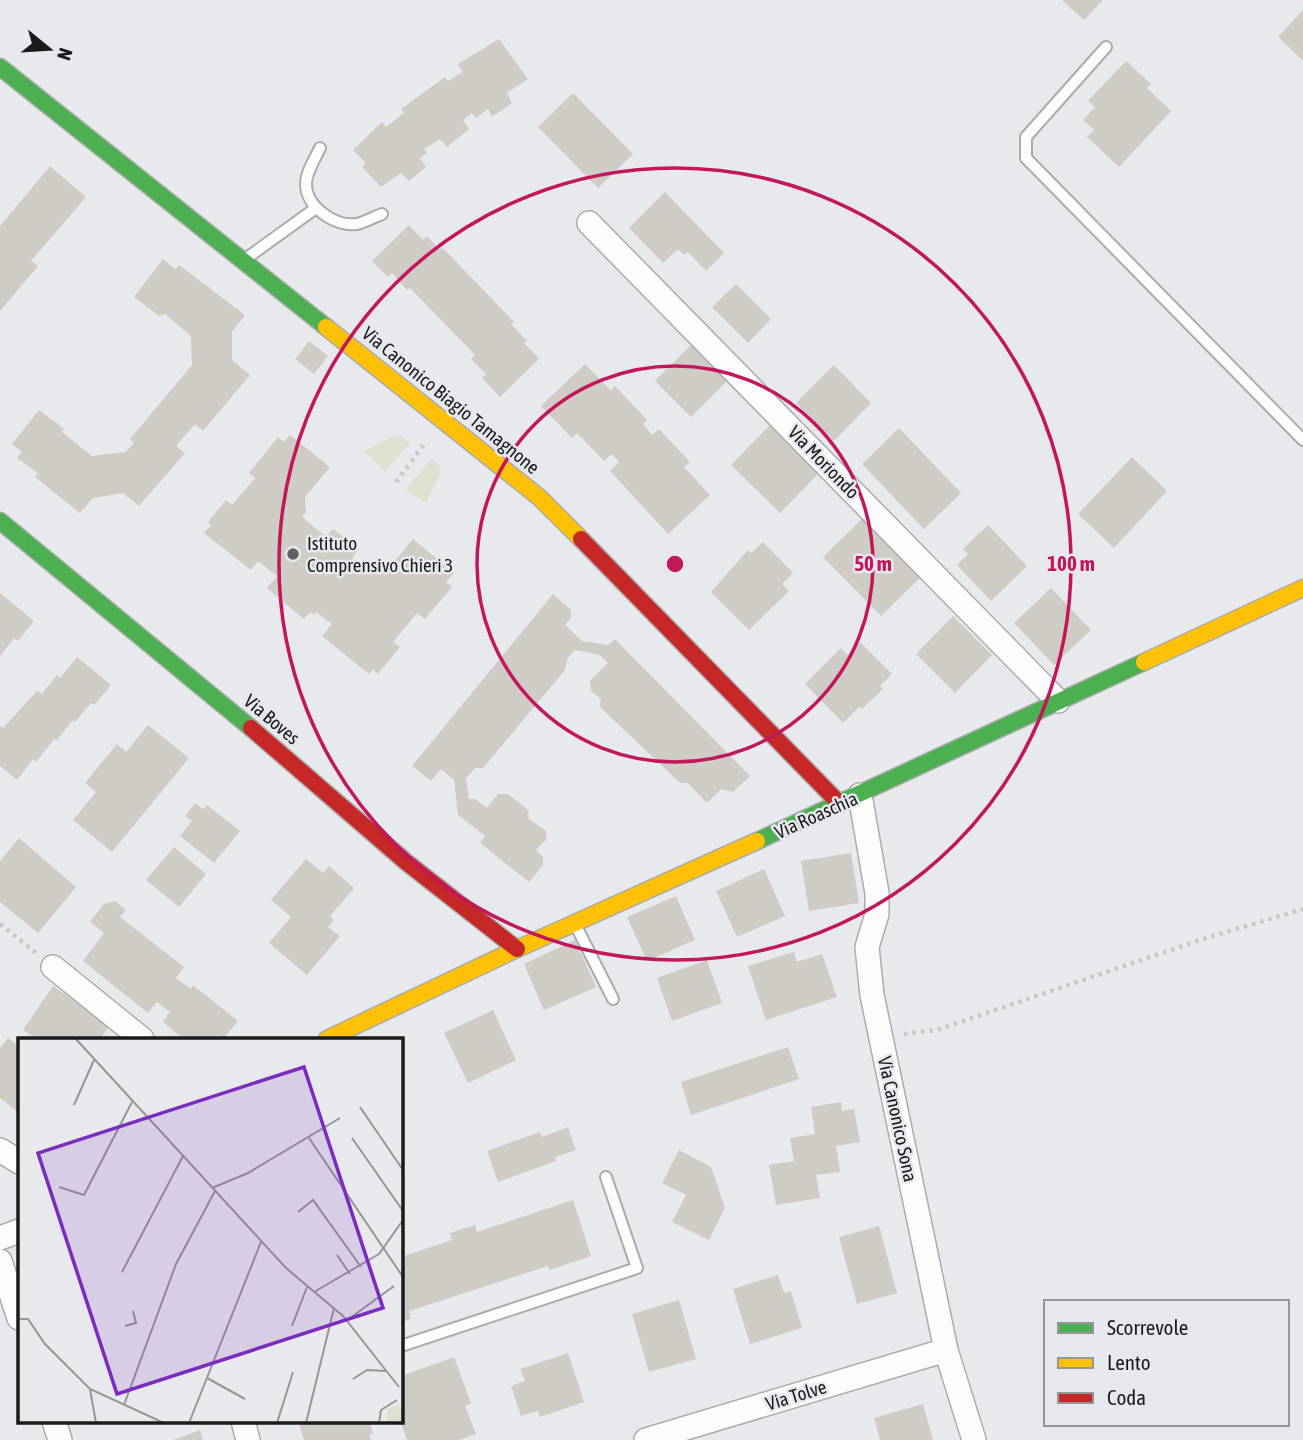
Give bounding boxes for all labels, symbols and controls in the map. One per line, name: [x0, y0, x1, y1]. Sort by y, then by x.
north arrow: [14, 14, 84, 84]
text: N: [53, 46, 77, 63]
street label: Via Canonico Biagio Tamagnone: [358, 322, 544, 478]
street label: Via Moriondo: [784, 421, 864, 503]
place label: Istituto Comprensivo Chieri 3: [307, 532, 453, 576]
marker: Istituto Comprensivo Chieri 3: [285, 546, 301, 562]
text: 50 m: [854, 551, 892, 575]
text: 100 m: [1047, 551, 1095, 575]
centre of rings: [663, 552, 687, 576]
street label: Via Boves: [240, 689, 305, 749]
street label: Via Roaschia: [771, 787, 861, 843]
inset map: [18, 1038, 402, 1422]
street label: Via Canonico Sona: [874, 1054, 922, 1184]
legend: [1044, 1300, 1289, 1426]
text: Scorrevole: [1107, 1315, 1188, 1339]
text: Lento: [1107, 1350, 1151, 1374]
street label: Via Tolve: [763, 1375, 829, 1415]
text: Coda: [1107, 1385, 1146, 1409]

